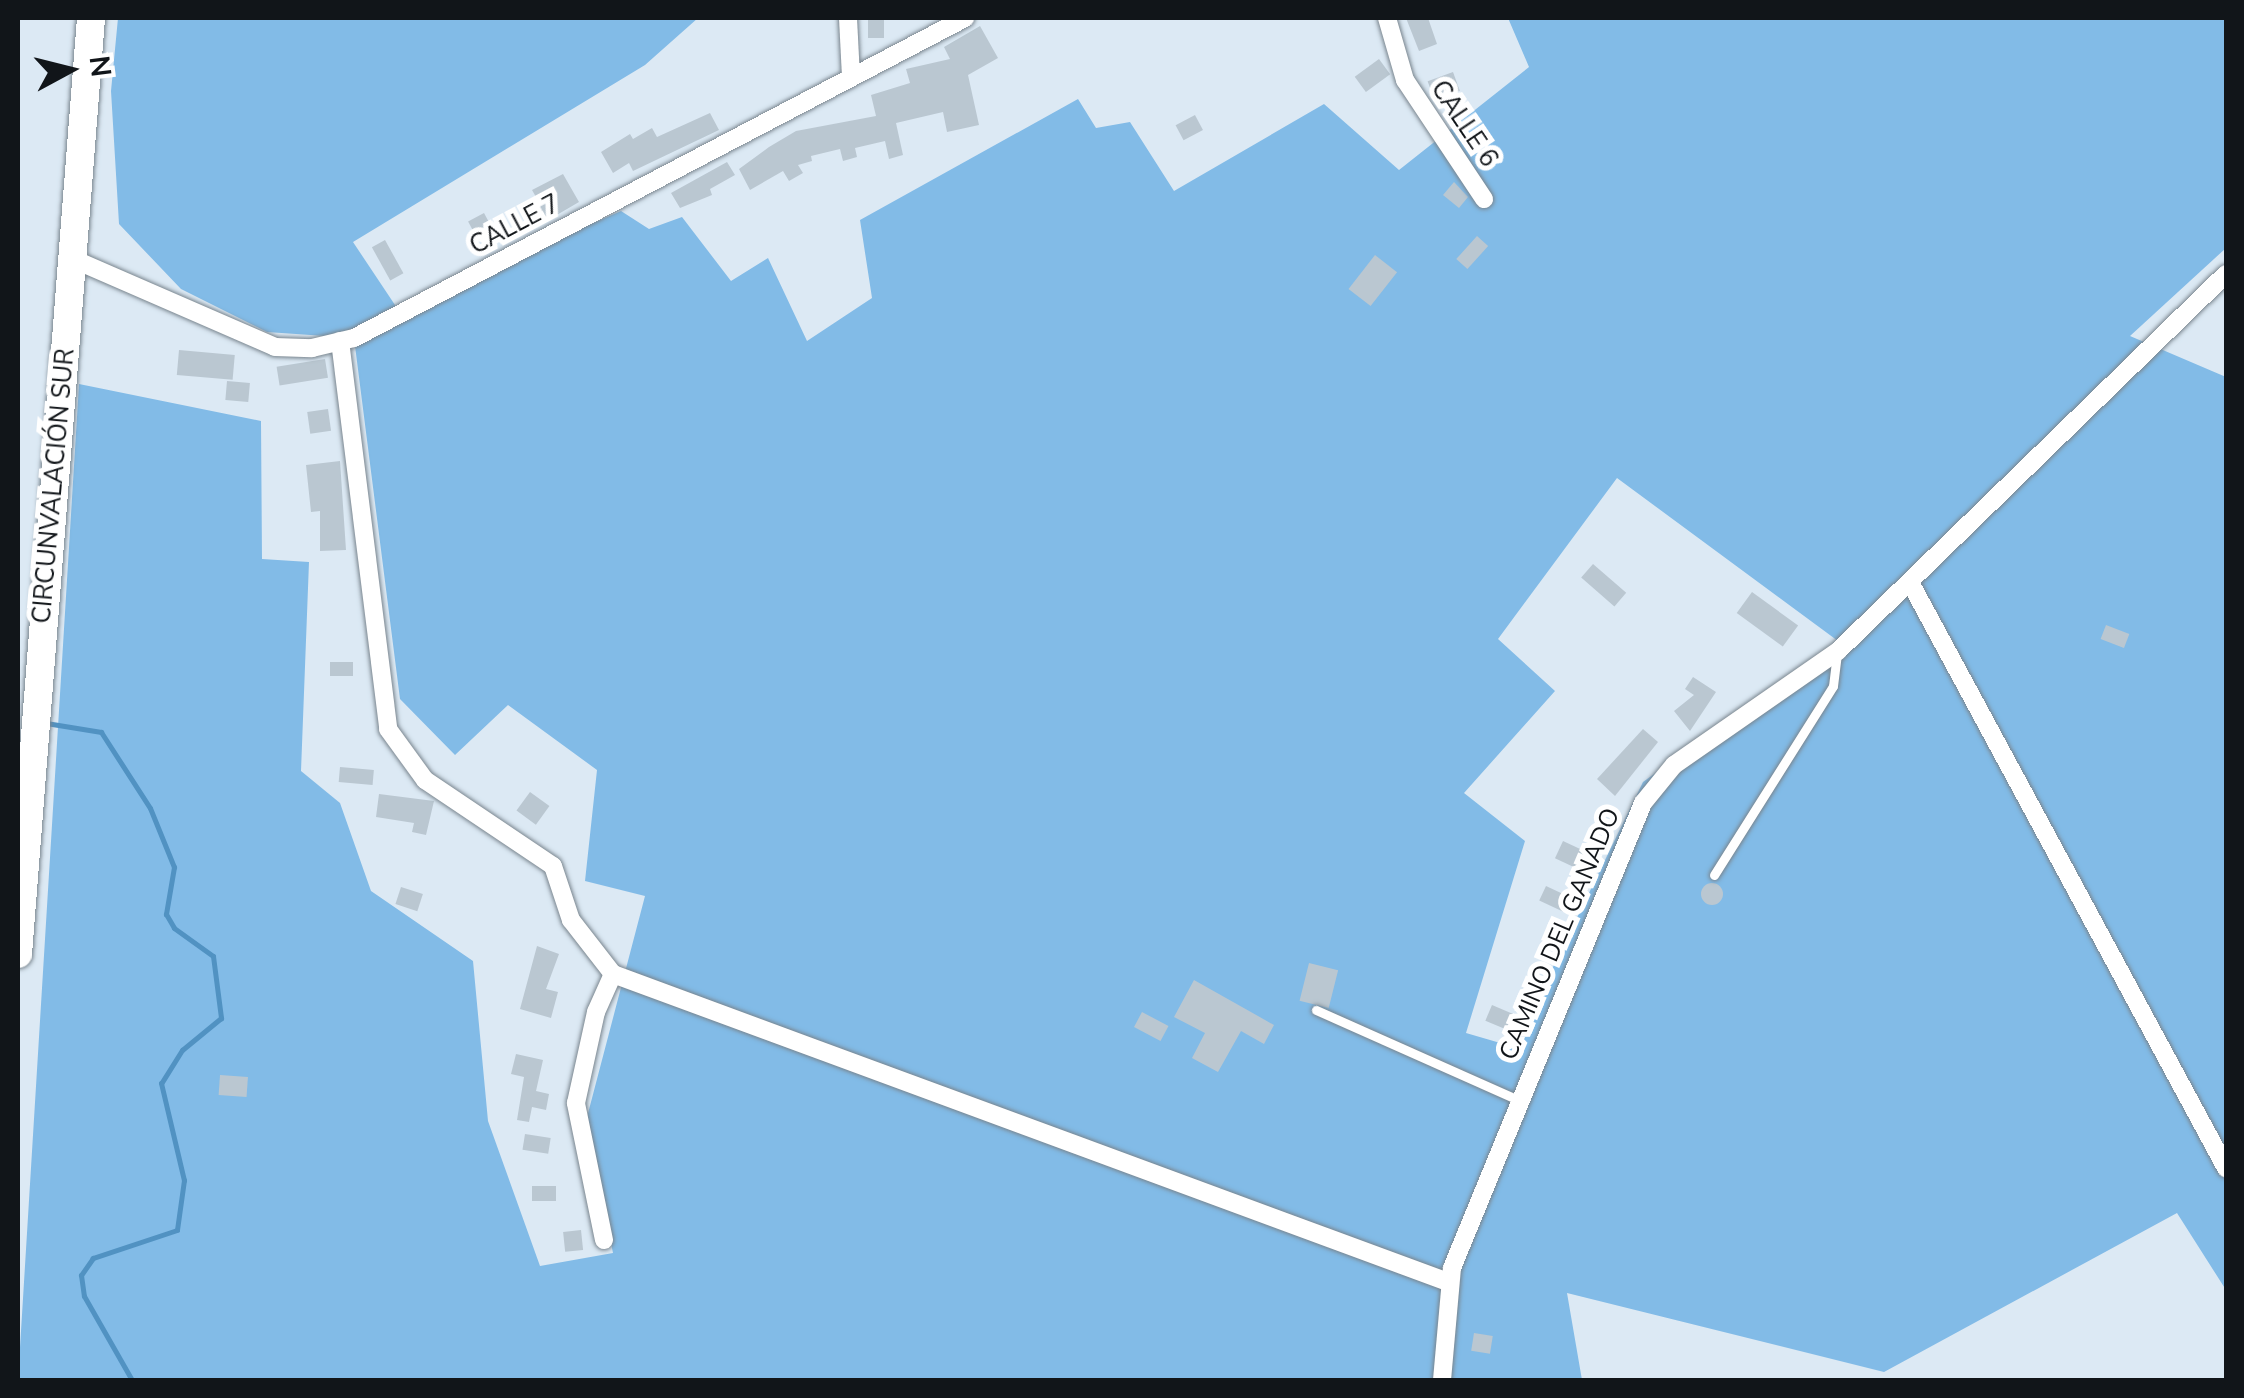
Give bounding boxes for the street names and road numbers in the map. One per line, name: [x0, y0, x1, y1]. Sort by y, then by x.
street label: CALLE 6: [1424, 75, 1504, 173]
street label: CALLE 7: [465, 189, 565, 261]
street label: CIRCUNVALACIÓN SUR: [27, 347, 81, 625]
street label: CAMINO DEL GANADO: [1493, 804, 1627, 1064]

